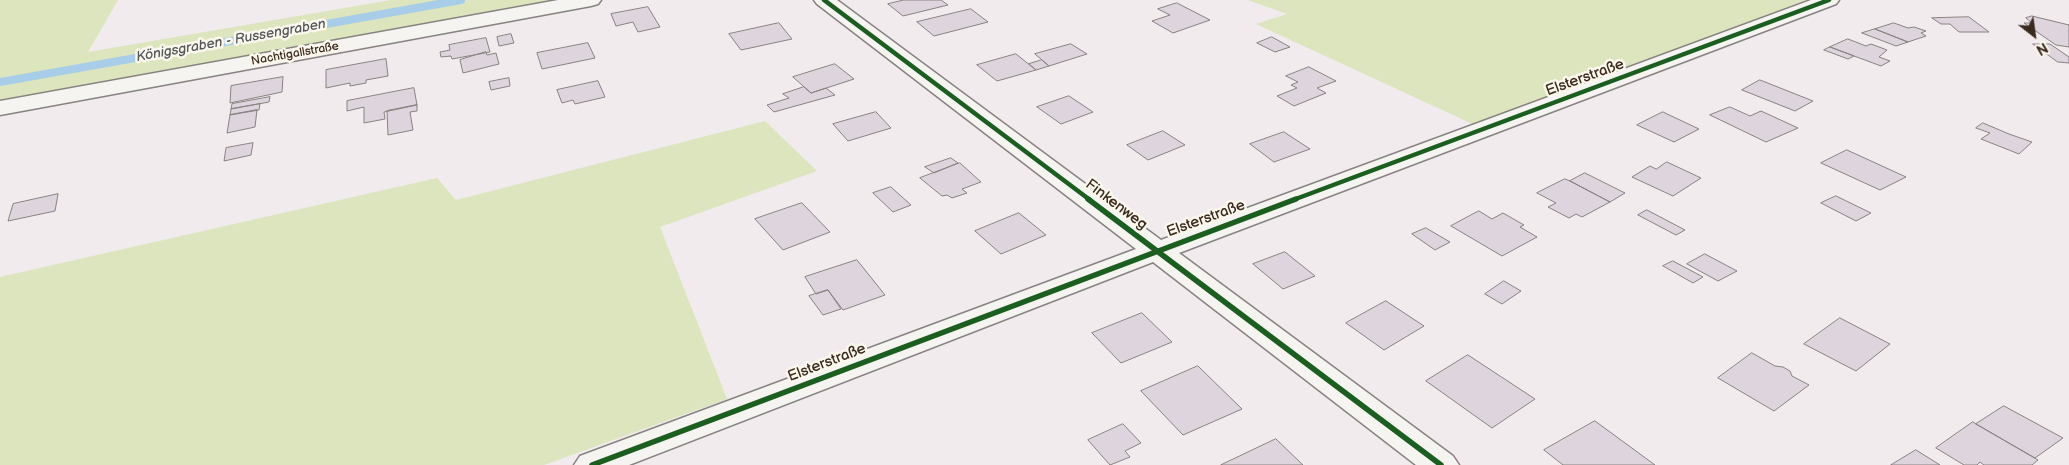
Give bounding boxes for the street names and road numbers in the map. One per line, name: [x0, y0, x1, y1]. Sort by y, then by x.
street label: Nachtigallstraße: [250, 39, 340, 69]
street label: Elsterstraße: [1543, 56, 1627, 100]
street label: Finkenweg: [1082, 176, 1150, 234]
street label: Elsterstraße: [1164, 197, 1248, 241]
street label: Elsterstraße: [785, 340, 869, 386]

